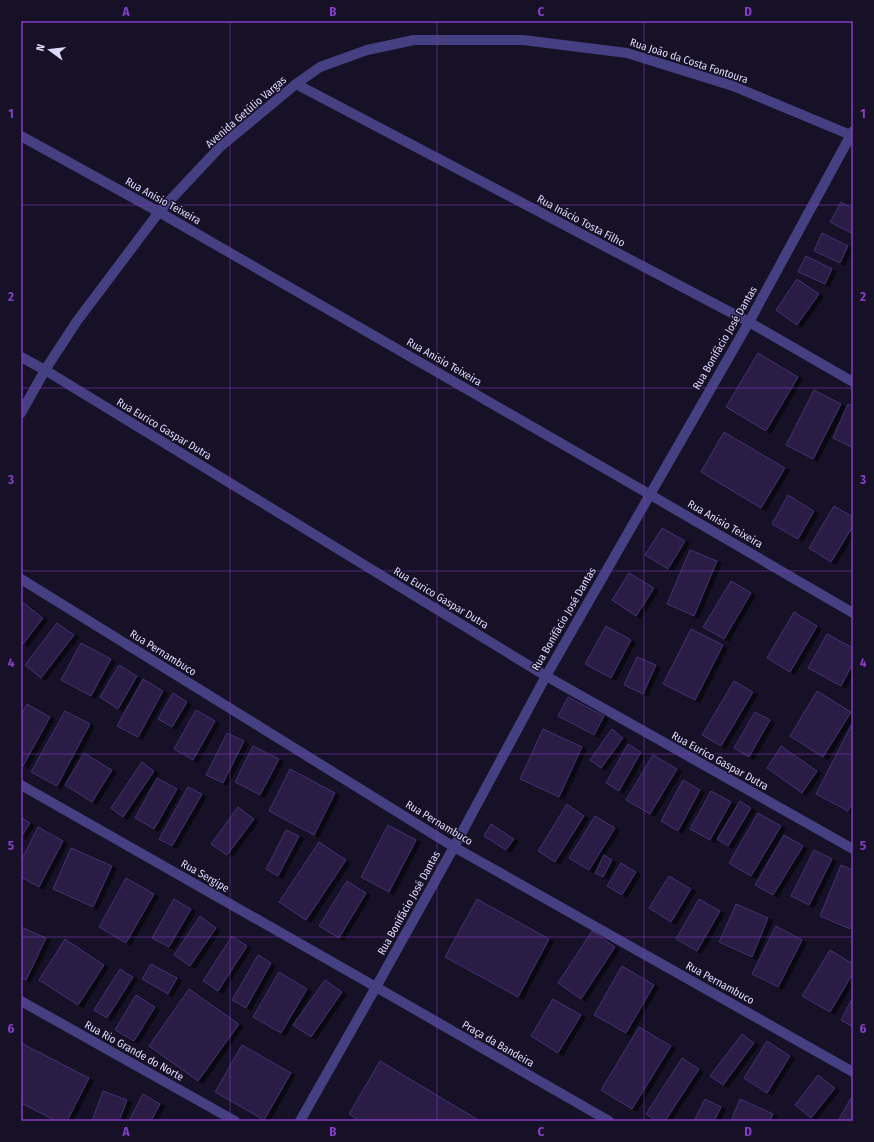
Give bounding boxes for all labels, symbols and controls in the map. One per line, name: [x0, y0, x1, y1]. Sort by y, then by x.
text: A: [121, 4, 130, 19]
text: B: [329, 4, 337, 19]
text: C: [538, 4, 545, 19]
text: D: [744, 4, 752, 19]
north arrow: [30, 30, 70, 70]
street label: Rua João da Costa Fontoura: [628, 36, 750, 86]
text: N: [34, 43, 48, 52]
street label: Avenida Getúlio Vargas: [203, 73, 289, 151]
text: 1: [8, 106, 14, 121]
text: 1: [860, 106, 866, 121]
street label: Rua Anisio Teixeira: [123, 175, 203, 227]
street label: Rua Inácio Tosta Filho: [535, 192, 627, 250]
street label: Rua Bonifácio José Dantas: [690, 284, 760, 392]
text: 2: [7, 289, 14, 304]
text: 2: [859, 289, 866, 304]
street label: Rua Anisio Teixeira: [404, 335, 484, 389]
street label: Rua Eurico Gaspar Dutra: [114, 395, 214, 463]
text: 3: [7, 472, 14, 487]
text: 3: [859, 472, 866, 487]
street label: Rua Anisio Teixeira: [685, 497, 765, 551]
street label: Rua Eurico Gaspar Dutra: [391, 564, 491, 632]
street label: Rua Bonifácio José Dantas: [529, 565, 599, 673]
street label: Rua Pernambuco: [127, 627, 199, 679]
text: 4: [8, 655, 15, 670]
text: 4: [860, 655, 867, 670]
street label: Rua Eurico Gaspar Dutra: [669, 729, 771, 793]
street label: Rua Pernambuco: [403, 798, 475, 848]
text: 5: [8, 838, 14, 853]
text: 5: [860, 838, 866, 853]
street label: Rua Bonifácio José Dantas: [375, 848, 443, 957]
street label: Rua Sergipe: [179, 857, 231, 895]
street label: Rua Pernambuco: [684, 959, 757, 1007]
street label: Rua Rio Grande do Norte: [82, 1018, 186, 1084]
street label: Praça da Bandeira: [460, 1018, 536, 1070]
text: 6: [8, 1021, 15, 1036]
text: 6: [860, 1021, 867, 1036]
text: A: [121, 1124, 130, 1139]
text: B: [329, 1124, 337, 1139]
text: C: [538, 1124, 545, 1139]
text: D: [744, 1124, 752, 1139]

